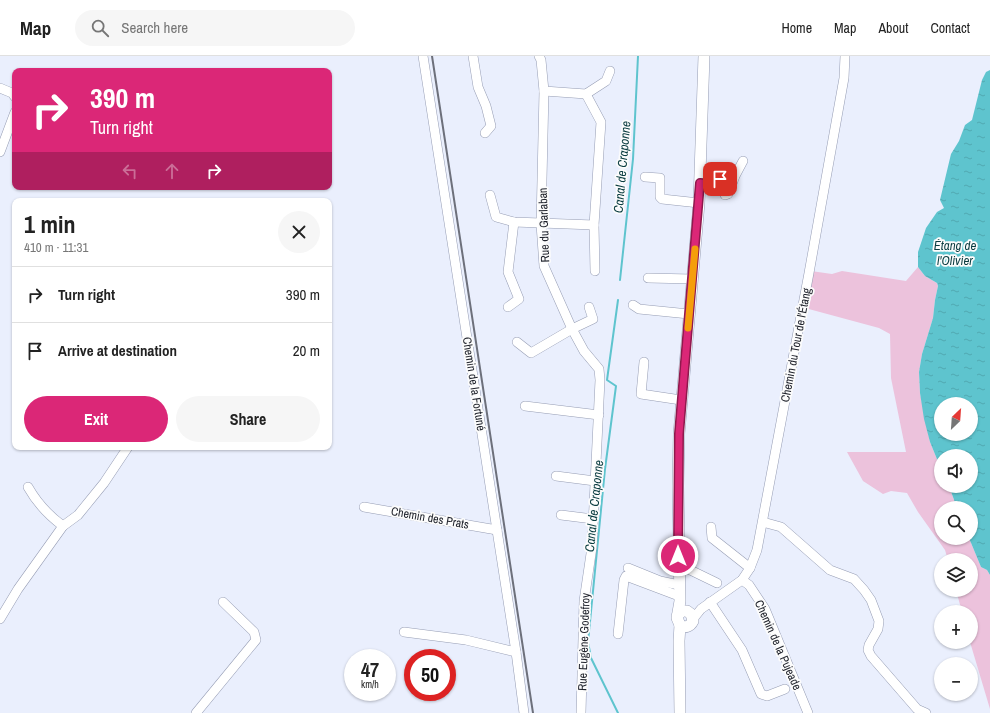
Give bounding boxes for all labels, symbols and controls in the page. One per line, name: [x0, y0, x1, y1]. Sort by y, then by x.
search box: [75, 10, 355, 46]
text: Map: [20, 15, 51, 41]
icon: search: [89, 17, 111, 39]
text: Search here: [121, 17, 188, 38]
text: Home: [781, 19, 812, 37]
text: Map: [834, 19, 856, 37]
text: About: [878, 19, 908, 37]
text: Contact: [930, 19, 970, 37]
text: 390 m: [90, 79, 155, 117]
icon: right: [24, 84, 76, 136]
text: Turn right: [90, 115, 153, 140]
water label: Canal de Craponne: [610, 120, 635, 214]
icon: left: [119, 160, 141, 182]
icon: ahead: [161, 160, 183, 182]
icon: right: [203, 160, 225, 182]
pin: [703, 162, 737, 196]
icon: arrive: [709, 168, 731, 190]
street label: Rue du Garlaban: [535, 187, 553, 263]
text: 1 min: [24, 208, 75, 240]
button: close: [278, 211, 320, 253]
water label: Étang de l'Olivier: [934, 237, 976, 269]
text: 410 m · 11:31: [24, 239, 88, 256]
icon: right: [24, 284, 46, 306]
text: Turn right: [58, 284, 115, 305]
text: 390 m: [286, 284, 320, 305]
street label: Chemin du Tour de l'Étang: [777, 286, 815, 403]
street label: Chemin de la Fortuné: [459, 336, 489, 432]
icon: arrive: [24, 340, 46, 362]
text: Arrive at destination: [58, 340, 177, 361]
text: 20 m: [293, 340, 320, 361]
button: Exit: [24, 396, 168, 442]
button: Share: [176, 396, 320, 442]
north arrow: [934, 397, 978, 441]
map controls: [934, 397, 978, 701]
button: sound: [934, 449, 978, 493]
water label: Canal de Craponne: [581, 459, 607, 553]
button: search: [934, 501, 978, 545]
street label: Chemin des Prats: [390, 503, 470, 533]
position arrow: [657, 535, 699, 577]
button: layers: [934, 553, 978, 597]
street label: Rue Eugène Godefroy: [574, 593, 594, 691]
street label: Chemin de la Pujeade: [751, 597, 805, 693]
button: +: [934, 605, 978, 649]
speed limit sign: 50: [404, 649, 456, 701]
text: 47: [361, 656, 379, 683]
button: −: [934, 657, 978, 701]
text: km/h: [361, 678, 379, 691]

